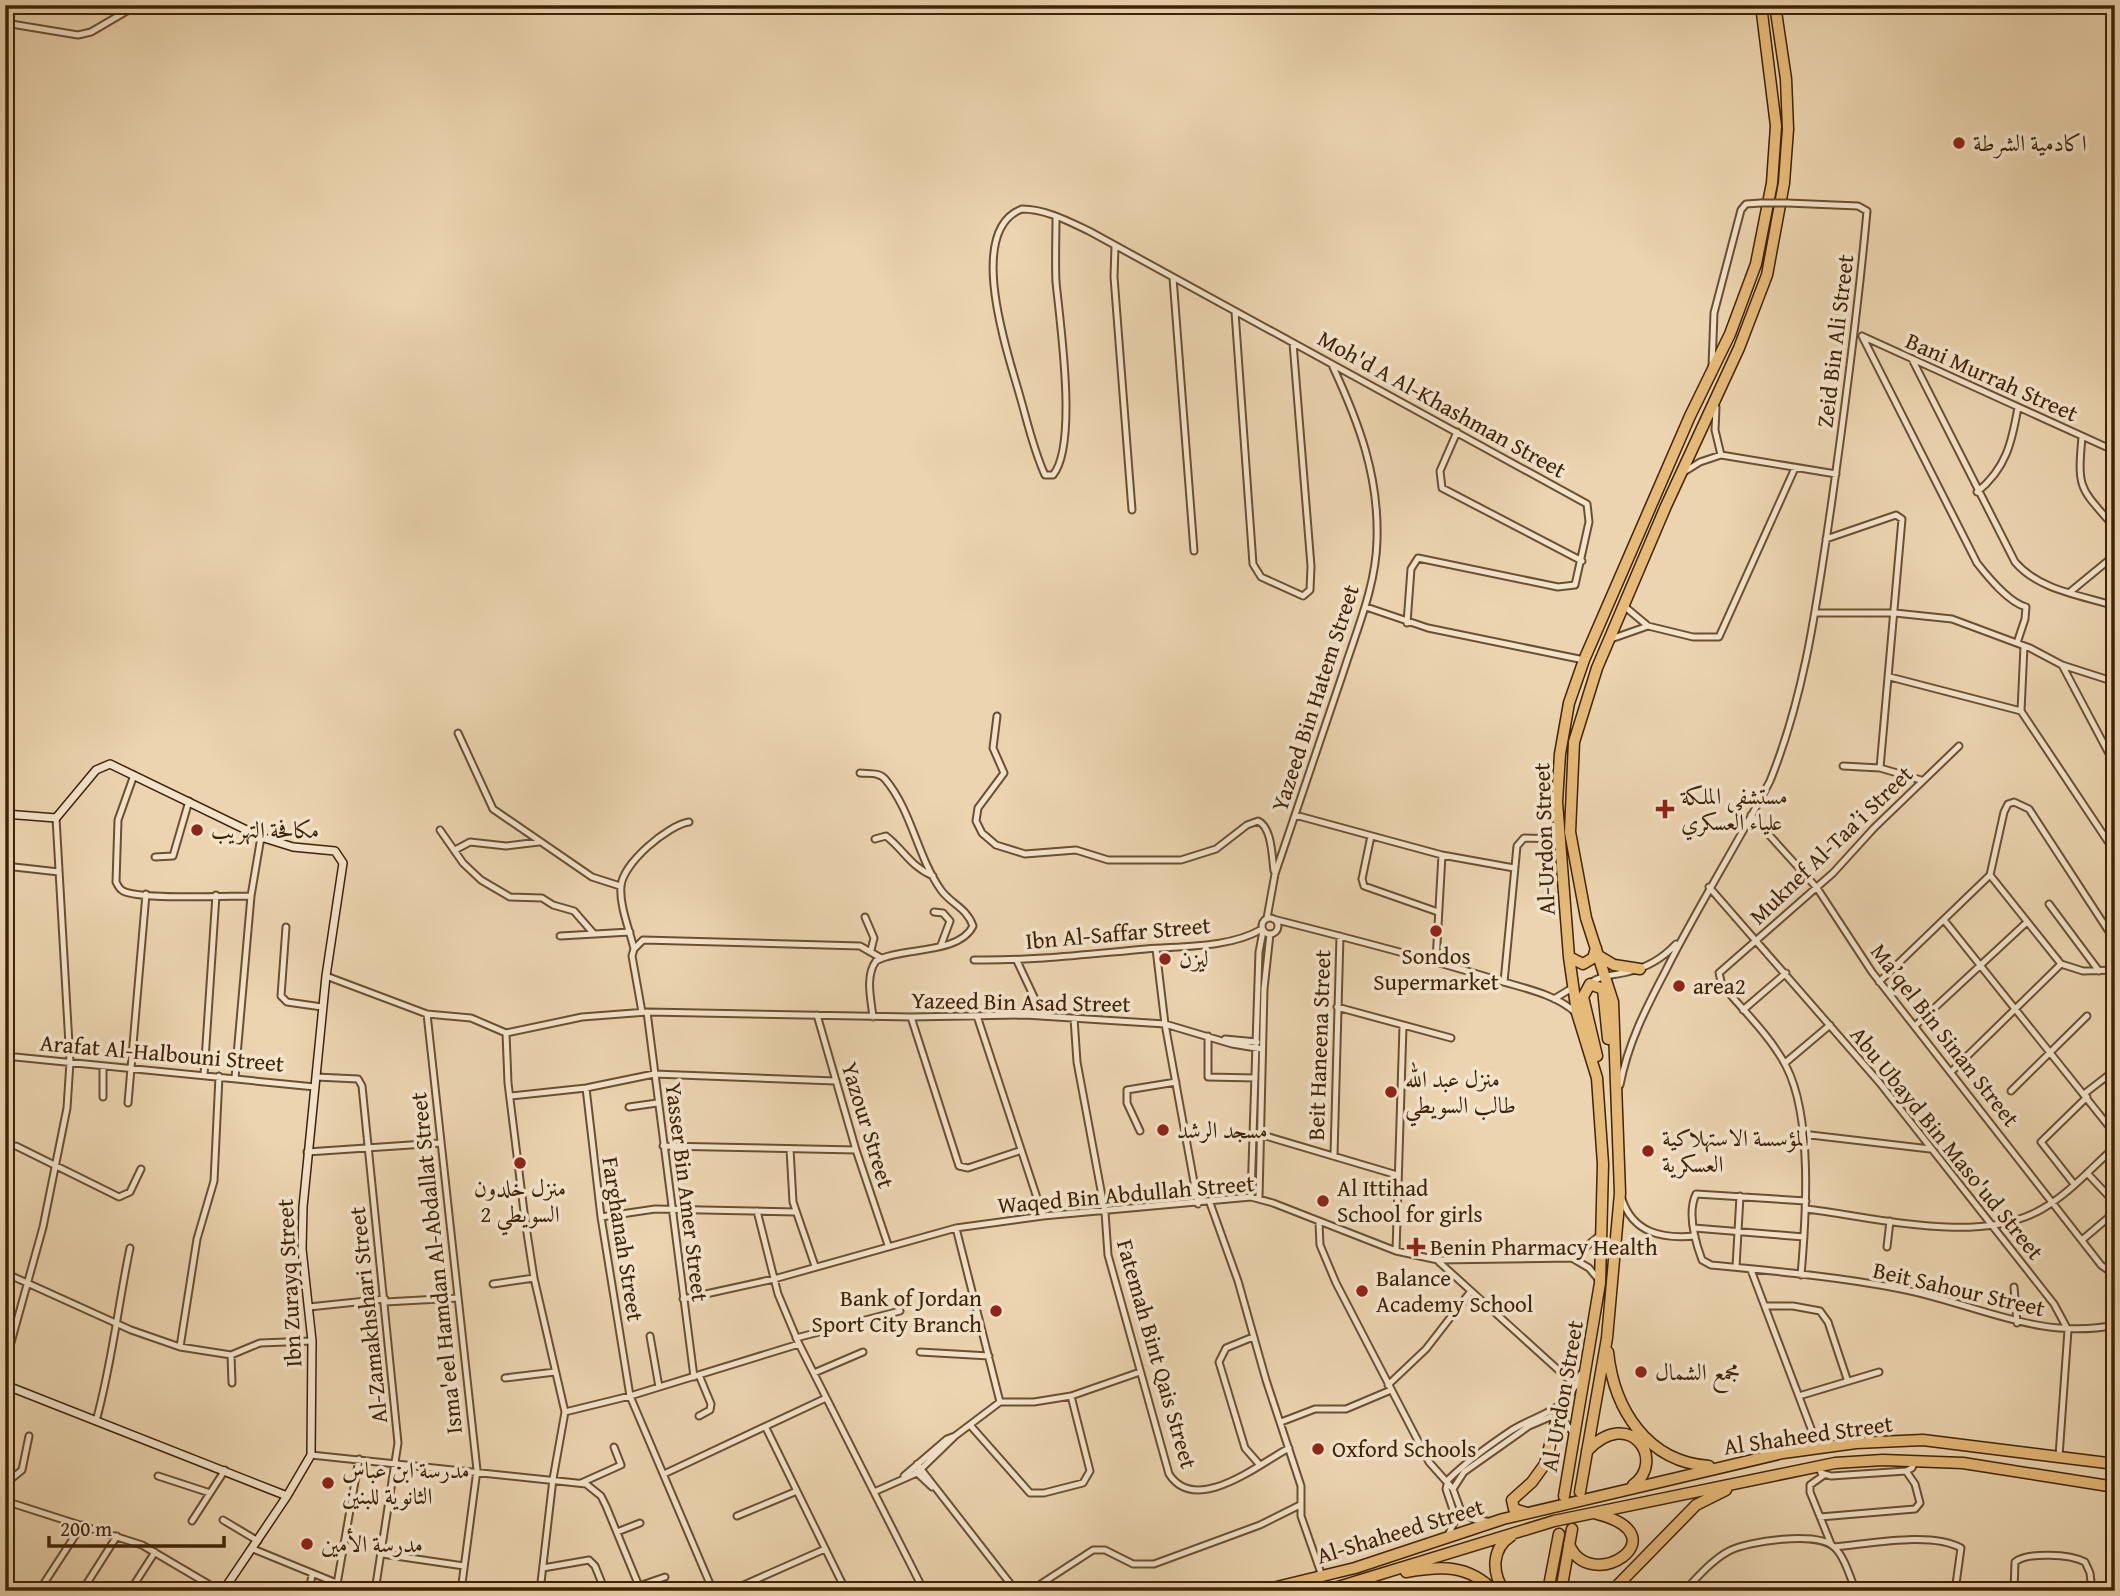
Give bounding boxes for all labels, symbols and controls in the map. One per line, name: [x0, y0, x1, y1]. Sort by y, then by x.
place label: اكادمية الشرطة: [1973, 126, 2087, 159]
marker: اكادمية الشرطة: [1951, 135, 1967, 151]
street label: Zeid Bin Ali Street: [1808, 252, 1862, 429]
street label: Moh'd A Al-Khashman Street: [1312, 321, 1572, 486]
street label: Bani Murrah Street: [1901, 324, 2084, 429]
street label: Yazeed Bin Hatem Street: [1262, 580, 1367, 816]
street label: Muknef Al-Taa’i Street: [1741, 758, 1920, 932]
street label: Al-Urdon Street: [1524, 762, 1563, 916]
place label: مستشفى الملكة علياء العسكري: [1680, 779, 1788, 841]
marker: مستشفى الملكة علياء العسكري: [1655, 799, 1675, 819]
place label: مكافحة التهريب: [211, 813, 319, 846]
marker: مكافحة التهريب: [189, 822, 205, 838]
street label: Ibn Al-Saffar Street: [1024, 908, 1212, 957]
marker: Sondos Supermarket: [1428, 923, 1444, 939]
street label: Ma’qel Bin Sinan Street: [1863, 936, 2028, 1133]
place label: Sondos Supermarket: [1373, 939, 1499, 998]
place label: ليزن: [1179, 942, 1209, 975]
street label: Beit Haneena Street: [1299, 949, 1338, 1141]
marker: ليزن: [1157, 951, 1173, 967]
place label: area2: [1693, 969, 1746, 1002]
marker: area2: [1671, 978, 1687, 994]
street label: Yazeed Bin Asad Street: [911, 983, 1131, 1020]
street label: Abu Ubayd Bin Maso'ud Street: [1843, 1019, 2052, 1267]
street label: Arafat Al-Halbouni Street: [39, 1025, 286, 1080]
street label: Yazour Street: [834, 1058, 903, 1192]
place label: منزل عبد الله طالب السويطي: [1405, 1061, 1516, 1127]
street label: Yasser Bin Amer Street: [658, 1080, 717, 1303]
marker: منزل عبد الله طالب السويطي: [1383, 1084, 1399, 1100]
street label: Isma'eel Hamdan Al-Abdallat Street: [401, 1091, 470, 1436]
place label: مسجد الرشد: [1177, 1113, 1268, 1146]
place label: المؤسسة الاستهلاكية العسكرية: [1662, 1121, 1809, 1180]
marker: مسجد الرشد: [1155, 1122, 1171, 1138]
marker: المؤسسة الاستهلاكية العسكرية: [1640, 1143, 1656, 1159]
street label: Farghanah Street: [594, 1154, 653, 1323]
marker: منزل خلدون السويطي 2: [512, 1155, 528, 1171]
street label: Waqed Bin Abdullah Street: [996, 1166, 1256, 1221]
place label: منزل خلدون السويطي 2: [474, 1171, 566, 1236]
place label: Al Ittihad School for girls: [1337, 1171, 1483, 1230]
marker: Al Ittihad School for girls: [1315, 1193, 1331, 1209]
street label: Ibn Zurayq Street: [268, 1198, 309, 1368]
street label: Al-Zamakhshari Street: [340, 1205, 395, 1425]
place label: Benin Pharmacy Health: [1430, 1230, 1658, 1263]
street label: Fatemah Bint Qais Street: [1109, 1235, 1206, 1472]
marker: Benin Pharmacy Health: [1408, 1239, 1424, 1255]
street label: Beit Sahour Street: [1870, 1253, 2048, 1324]
place label: Balance Academy School: [1376, 1261, 1533, 1320]
place label: Bank of Jordan Sport City Branch: [812, 1281, 982, 1340]
marker: Balance Academy School: [1354, 1283, 1370, 1299]
marker: Bank of Jordan Sport City Branch: [988, 1303, 1004, 1319]
street label: Al-Urdon Street: [1532, 1318, 1591, 1474]
place label: مجمع الشمال: [1655, 1355, 1740, 1393]
marker: مجمع الشمال: [1633, 1364, 1649, 1380]
street label: Al Shaheed Street: [1721, 1406, 1895, 1463]
place label: Oxford Schools: [1332, 1432, 1476, 1465]
marker: Oxford Schools: [1310, 1441, 1326, 1457]
place label: مدرسة ابن عباس الثانوية للبنين: [342, 1453, 470, 1512]
marker: مدرسة ابن عباس الثانوية للبنين: [320, 1475, 336, 1491]
street label: Al-Shaheed Street: [1312, 1489, 1488, 1572]
scale bar: [49, 1505, 224, 1549]
text: 200 m: [60, 1513, 112, 1544]
place label: مدرسة الأمين: [321, 1527, 423, 1560]
marker: مدرسة الأمين: [299, 1536, 315, 1552]

